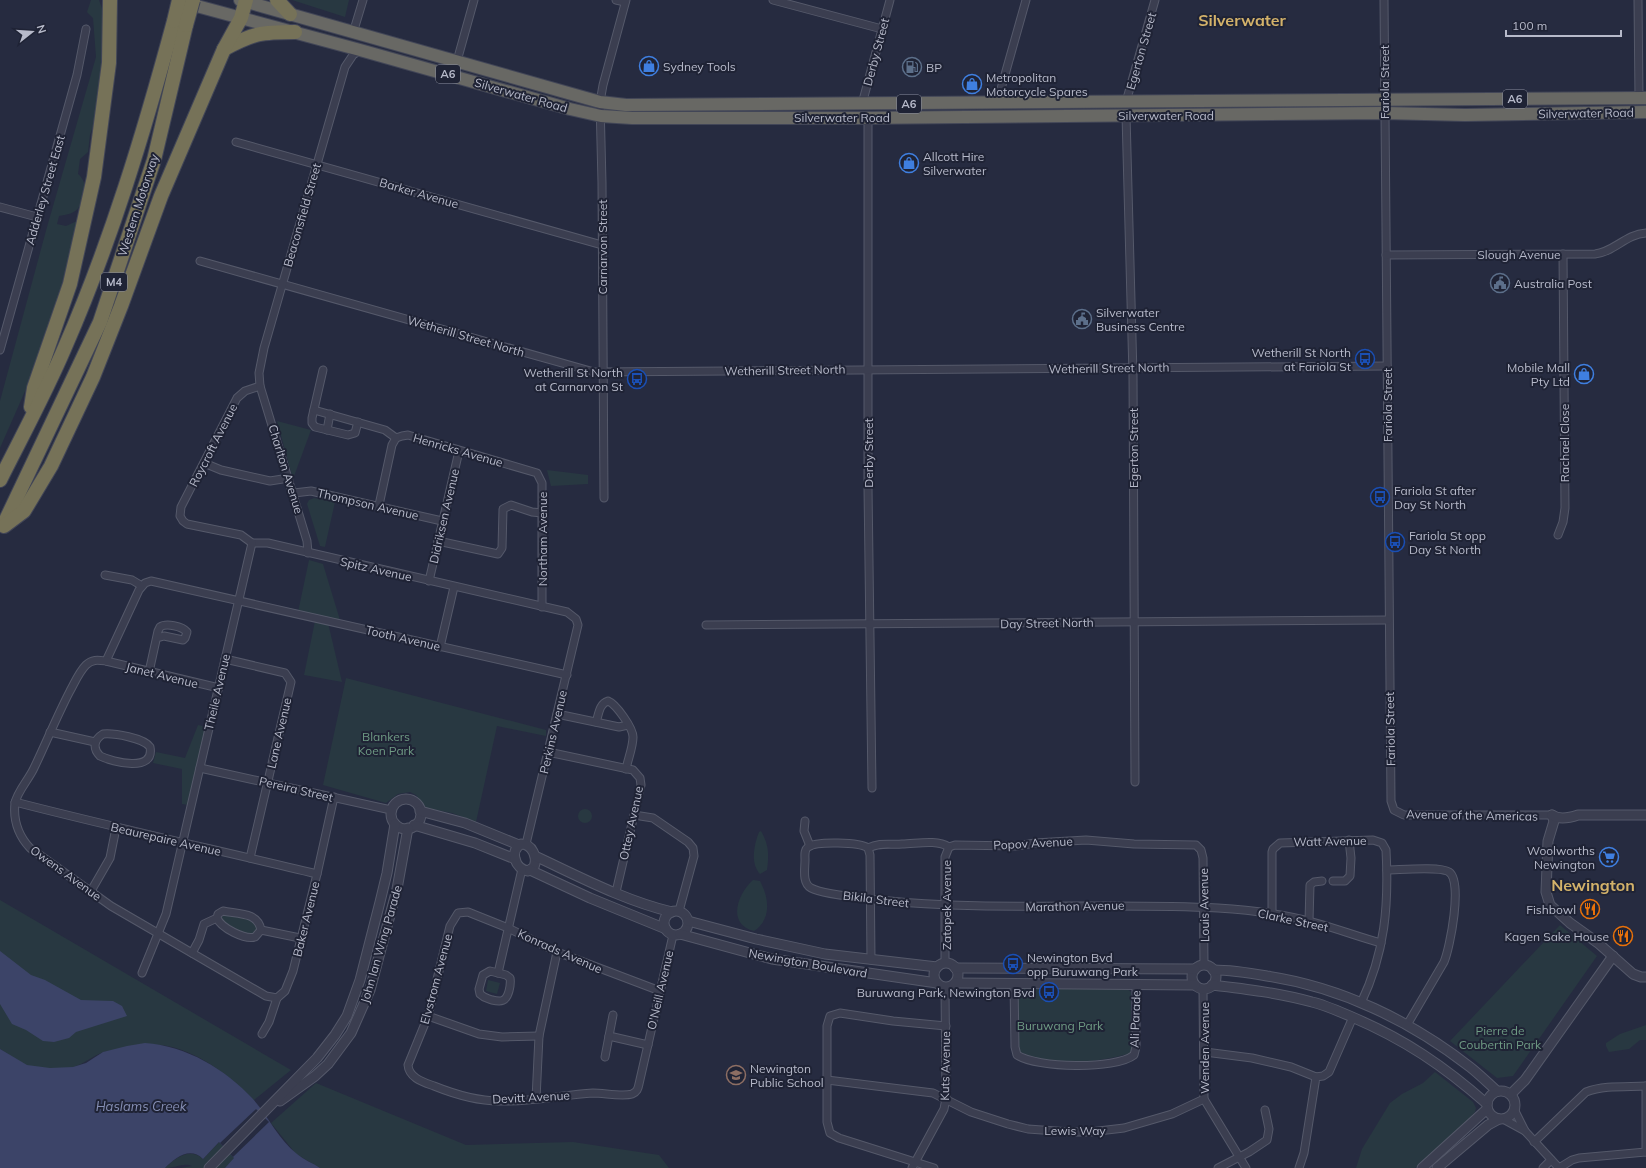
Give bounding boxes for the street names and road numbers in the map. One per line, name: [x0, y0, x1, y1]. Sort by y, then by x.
street label: Egerton Street: [1123, 11, 1159, 91]
street label: Derby Street: [860, 16, 892, 88]
street label: Fariola Street: [1377, 45, 1392, 119]
road number: A6: [436, 65, 460, 83]
street label: Silverwater Road: [473, 75, 569, 115]
road number: A6: [1503, 90, 1527, 108]
road number: A6: [897, 95, 921, 113]
street label: Silverwater Road: [1538, 105, 1634, 121]
street label: Silverwater Road: [1118, 108, 1214, 123]
street label: Silverwater Road: [794, 110, 890, 125]
street label: Adderley Street East: [22, 133, 68, 247]
street label: Western Motorway: [114, 151, 162, 258]
street label: Beaconsfield Street: [280, 161, 324, 269]
street label: Barker Avenue: [378, 175, 460, 211]
street label: Carnarvon Street: [595, 200, 610, 295]
street label: Slough Avenue: [1477, 247, 1561, 262]
road number: M4: [101, 273, 127, 291]
street label: Wetherill Street North: [406, 312, 526, 360]
street label: Wetherill Street North: [1048, 359, 1170, 377]
street label: Wetherill Street North: [724, 361, 846, 379]
street label: Fariola Street: [1380, 368, 1395, 442]
street label: Roycroft Avenue: [186, 401, 240, 489]
street label: Rachael Close: [1557, 404, 1572, 482]
street label: Egerton Street: [1126, 408, 1141, 488]
street label: Derby Street: [861, 418, 876, 488]
street label: Charlton Avenue: [265, 423, 307, 515]
street label: Henricks Avenue: [411, 430, 505, 470]
street label: Didriksen Avenue: [426, 467, 462, 565]
street label: Thompson Avenue: [316, 485, 420, 523]
street label: Northam Avenue: [535, 492, 550, 586]
street label: Spitz Avenue: [339, 553, 413, 585]
street label: Day Street North: [1000, 615, 1094, 631]
street label: Tooth Avenue: [364, 622, 442, 654]
street label: Theile Avenue: [201, 652, 233, 732]
street label: Janet Avenue: [124, 659, 200, 691]
street label: Perkins Avenue: [536, 689, 570, 775]
street label: Fariola Street: [1382, 692, 1398, 766]
street label: Lane Avenue: [264, 696, 294, 770]
street label: Pereira Street: [257, 773, 335, 805]
street label: Ottey Avenue: [616, 785, 646, 861]
street label: Avenue of the Americas: [1406, 806, 1538, 824]
street label: Beaurepaire Avenue: [109, 819, 223, 859]
street label: Popov Avenue: [993, 833, 1073, 853]
street label: Watt Avenue: [1293, 833, 1367, 849]
street label: Owens Avenue: [28, 842, 104, 904]
street label: Zatopek Avenue: [939, 860, 954, 950]
street label: Louis Avenue: [1196, 868, 1212, 942]
street label: Baker Avenue: [289, 880, 323, 958]
street label: John Ian Wing Parade: [357, 883, 405, 1005]
street label: Bikila Street: [842, 888, 910, 910]
street label: Marathon Avenue: [1025, 898, 1125, 914]
street label: Clarke Street: [1256, 905, 1330, 935]
street label: Konrads Avenue: [515, 926, 605, 976]
street label: Elvstrom Avenue: [417, 932, 455, 1026]
street label: Newington Boulevard: [747, 945, 869, 981]
street label: O'Neill Avenue: [644, 949, 676, 1031]
street label: Ali Parade: [1126, 990, 1144, 1048]
street label: Wenden Avenue: [1197, 1002, 1212, 1094]
street label: Kuts Avenue: [937, 1031, 953, 1101]
street label: Devitt Avenue: [492, 1087, 570, 1107]
street label: Lewis Way: [1044, 1123, 1106, 1138]

